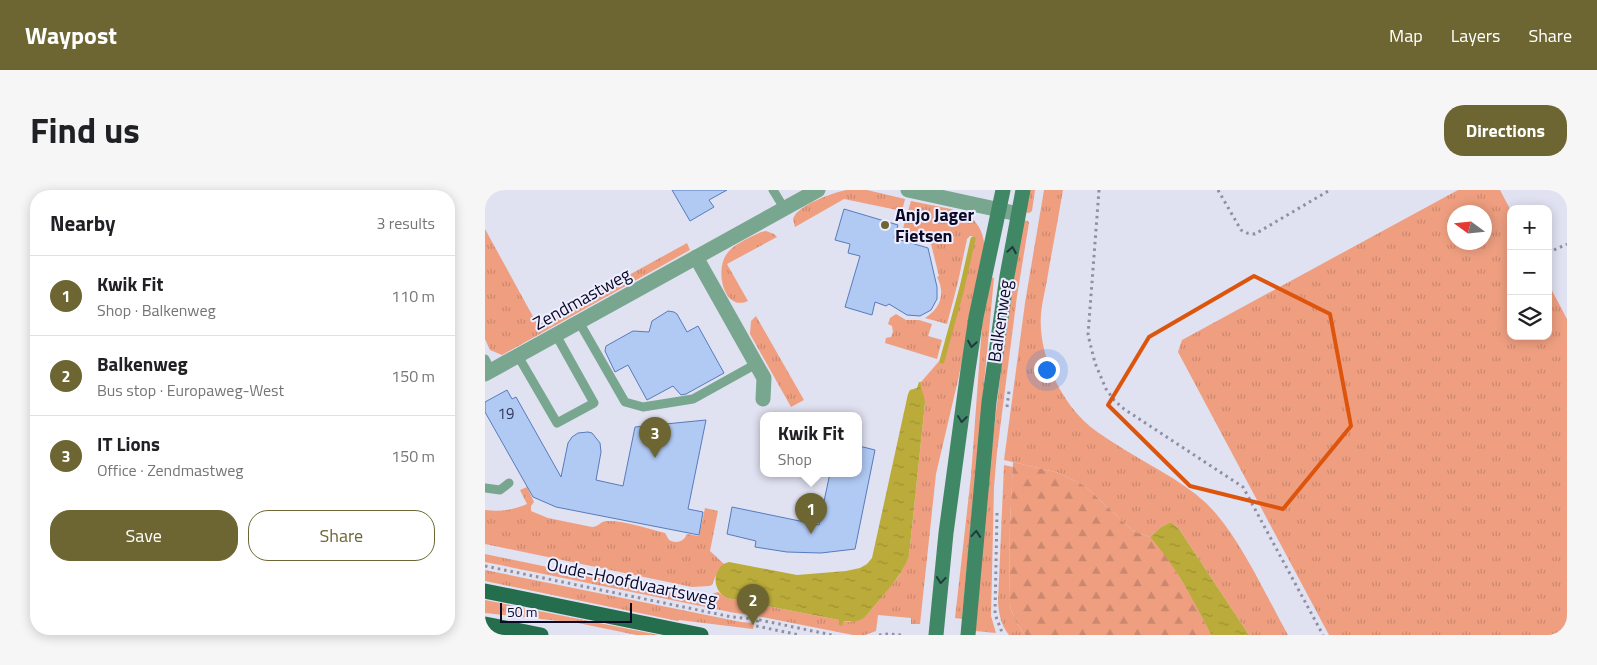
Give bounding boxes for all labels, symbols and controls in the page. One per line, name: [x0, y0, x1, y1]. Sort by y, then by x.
text: Waypost: [25, 17, 117, 53]
text: Map: [1389, 22, 1423, 49]
text: Layers: [1451, 22, 1500, 49]
text: Share: [1528, 22, 1572, 49]
text: Find us: [30, 103, 140, 157]
button: Directions: [1444, 105, 1567, 156]
place label: Anjo Jager Fietsen: [895, 201, 974, 249]
north arrow: [1447, 205, 1492, 250]
map controls: [1507, 205, 1552, 340]
button: +: [1507, 205, 1552, 250]
text: Nearby: [50, 207, 115, 239]
text: 3 results: [376, 211, 435, 235]
marker: Anjo Jager Fietsen: [879, 219, 891, 231]
one-way arrow: [1006, 246, 1016, 255]
button: −: [1507, 250, 1552, 295]
street label: Zendmastweg: [528, 260, 636, 337]
text: Kwik Fit: [97, 269, 163, 298]
street label: Balkenweg: [980, 278, 1019, 364]
text: 1: [62, 284, 70, 308]
text: 110 m: [391, 284, 435, 308]
button: layers: [1507, 295, 1552, 340]
text: Shop · Balkenweg: [97, 298, 216, 322]
one-way arrow: [968, 339, 978, 348]
text: Balkenweg: [97, 349, 188, 378]
your location: [1034, 357, 1060, 383]
text: 2: [62, 364, 70, 388]
text: 150 m: [391, 364, 435, 388]
text: Bus stop · Europaweg-West: [97, 378, 284, 402]
house number: 19: [498, 402, 514, 425]
popup: [760, 412, 862, 477]
one-way arrow: [957, 415, 968, 423]
pin: 3: [639, 417, 671, 458]
text: Kwik Fit: [778, 418, 844, 447]
text: IT Lions: [97, 429, 160, 458]
text: 3: [62, 444, 70, 468]
text: 150 m: [391, 444, 435, 468]
text: Shop: [778, 447, 812, 471]
text: Office · Zendmastweg: [97, 458, 244, 482]
pin: 1: [795, 493, 827, 534]
button: Save: [50, 510, 238, 561]
button: Share: [248, 510, 435, 561]
one-way arrow: [971, 530, 982, 538]
street label: Oude-Hoofdvaartsweg: [544, 550, 720, 613]
one-way arrow: [936, 576, 947, 584]
pin: 2: [737, 584, 769, 625]
scale bar: [500, 600, 633, 623]
text: 50 m: [507, 601, 537, 622]

